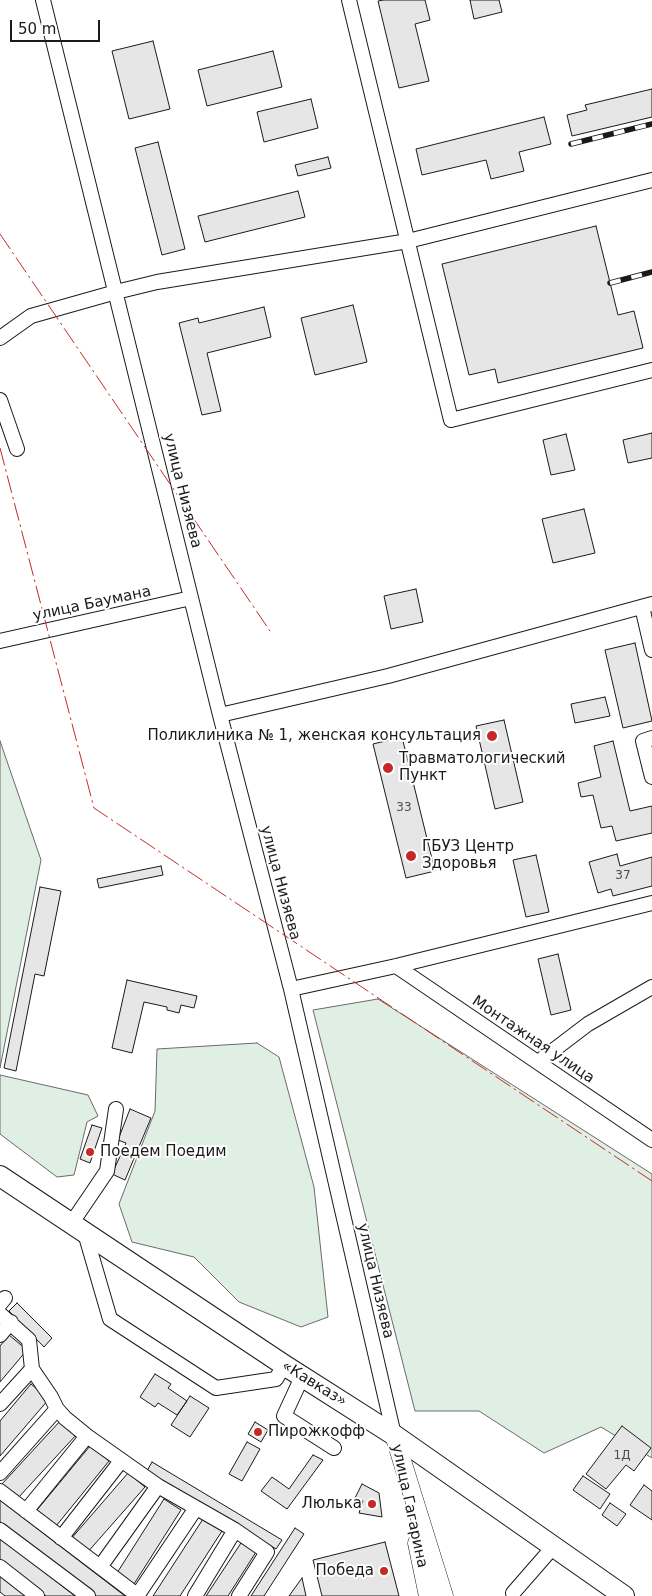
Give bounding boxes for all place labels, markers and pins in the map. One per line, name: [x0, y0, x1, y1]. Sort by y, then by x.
place label: Поликлиника № 1, женская консультация: [147, 727, 481, 745]
marker: Поликлиника № 1, женская консультация: [485, 729, 499, 743]
place label: Травматологический Пункт: [399, 750, 565, 785]
marker: Травматологический Пункт: [381, 761, 395, 775]
place label: ГБУЗ Центр Здоровья: [422, 838, 514, 873]
marker: ГБУЗ Центр Здоровья: [404, 849, 418, 863]
place label: Поедем Поедим: [100, 1143, 226, 1161]
marker: Поедем Поедим: [84, 1146, 96, 1158]
place label: Пирожкофф: [268, 1423, 365, 1441]
marker: Пирожкофф: [252, 1426, 264, 1438]
place label: Люлька: [301, 1495, 362, 1513]
marker: Люлька: [366, 1498, 378, 1510]
place label: Победа: [316, 1562, 374, 1580]
marker: Победа: [378, 1565, 390, 1577]

